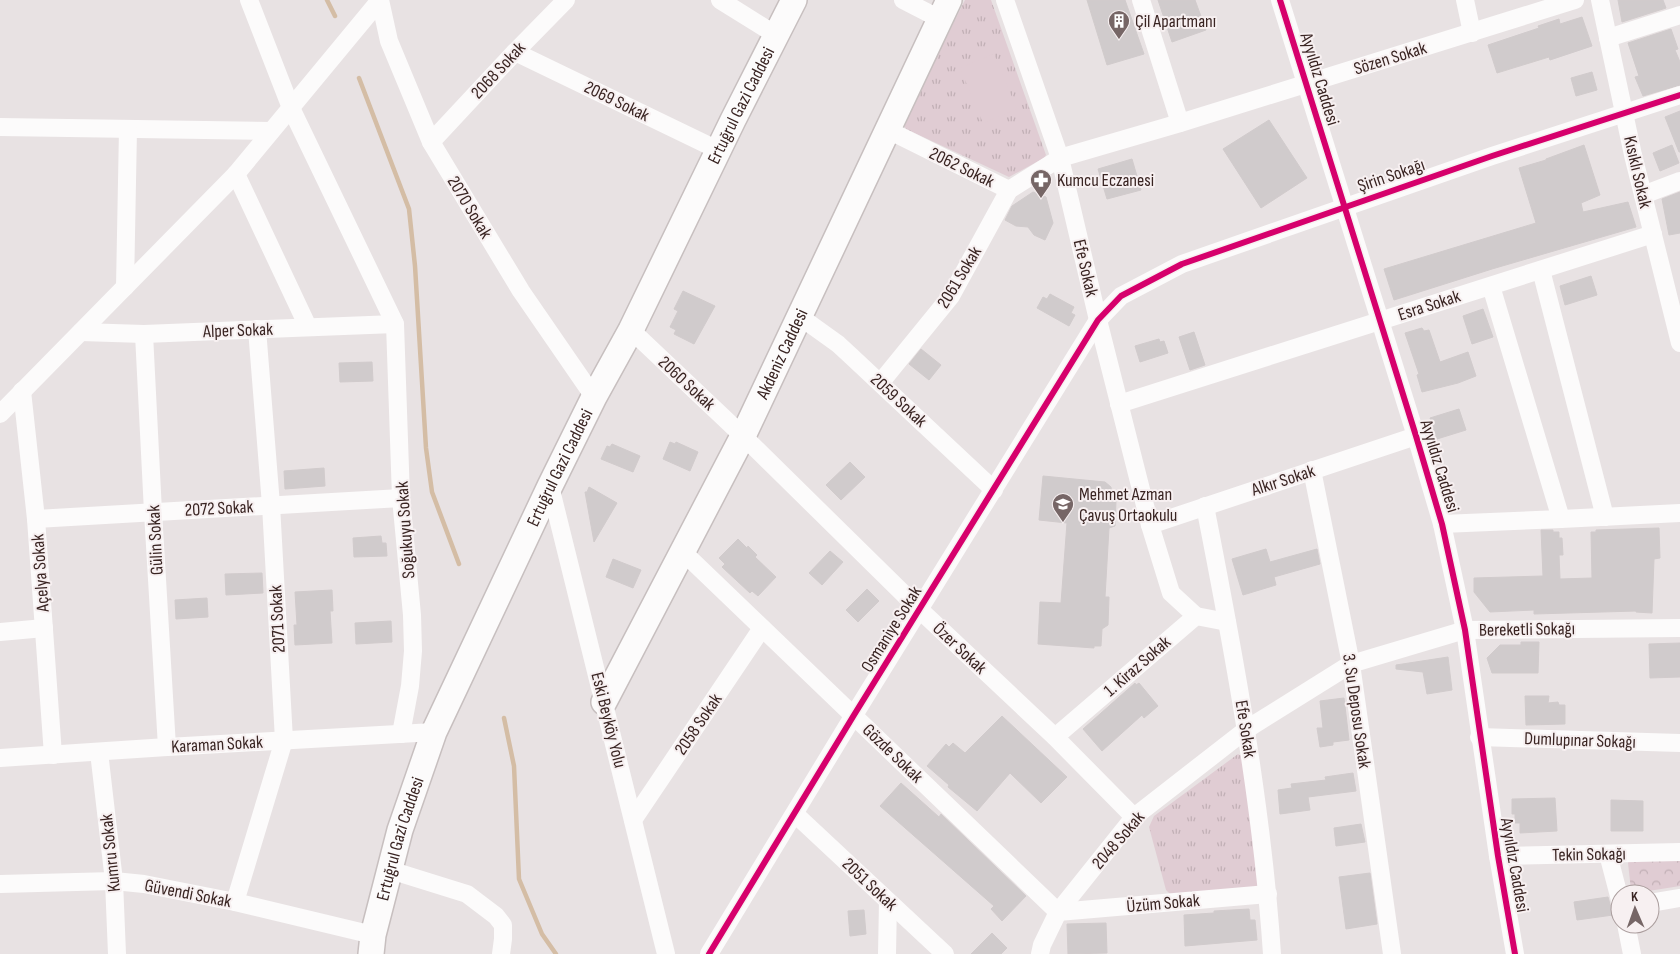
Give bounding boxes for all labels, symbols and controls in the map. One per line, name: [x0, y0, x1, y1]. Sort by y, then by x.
building icon: Çil Apartmanı: [1107, 9, 1131, 40]
place label: Çil Apartmanı: [1135, 11, 1216, 32]
street label: Ayyıldız Caddesi: [1295, 29, 1344, 128]
street label: Sözen Sokak: [1351, 37, 1429, 79]
street label: 2068 Sokak: [467, 38, 530, 103]
street label: Ertuğrul Gazi Caddesi: [703, 44, 779, 168]
street label: 2069 Sokak: [581, 77, 653, 126]
street label: Kısıklı Sokak: [1619, 134, 1656, 210]
street label: 2062 Sokak: [926, 143, 998, 192]
street label: Şirin Sokağı: [1355, 154, 1428, 197]
pharmacy icon: Kumcu Eczanesi: [1029, 168, 1053, 199]
place label: Kumcu Eczanesi: [1057, 170, 1154, 191]
street label: 2070 Sokak: [443, 172, 496, 242]
street label: Efe Sokak: [1069, 237, 1102, 299]
street label: 2061 Sokak: [933, 242, 986, 312]
street label: Esra Sokak: [1395, 286, 1463, 325]
street label: Akdeniz Caddesi: [752, 306, 813, 403]
street label: Alper Sokak: [202, 319, 273, 342]
street label: 2060 Sokak: [654, 352, 720, 415]
street label: 2059 Sokak: [866, 369, 931, 432]
street label: Ertuğrul Gazi Caddesi: [523, 406, 597, 530]
street label: Ayyıldız Caddesi: [1415, 416, 1464, 515]
street label: Alkır Sokak: [1248, 460, 1318, 501]
street label: Soğukuyu Sokak: [392, 481, 419, 579]
place label: Mehmet Azman Çavuş Ortaokulu: [1079, 484, 1177, 526]
school or university icon: Mehmet Azman Çavuş Ortaokulu: [1051, 492, 1075, 523]
street label: 2072 Sokak: [184, 496, 254, 521]
street label: Gülin Sokak: [143, 504, 168, 575]
street label: Açelya Sokak: [27, 533, 54, 614]
street label: Osmaniye Sokak: [857, 582, 926, 676]
street label: 2071 Sokak: [265, 585, 290, 653]
street label: Özer Sokak: [928, 618, 991, 679]
street label: Bereketli Sokağı: [1479, 618, 1575, 641]
street label: 1. Kiraz Sokak: [1100, 632, 1175, 701]
street label: 3. Su Deposu Sokak: [1338, 652, 1375, 770]
street label: Eski Beyköy Yolu: [587, 670, 631, 770]
street label: 2058 Sokak: [670, 690, 727, 759]
street label: Efe Sokak: [1231, 699, 1260, 760]
street label: Gözde Sokak: [858, 719, 927, 787]
street label: Dumlupınar Sokağı: [1524, 728, 1636, 753]
street label: Karaman Sokak: [171, 732, 263, 757]
street label: Ertuğrul Gazi Caddesi: [372, 774, 429, 903]
street label: 2048 Sokak: [1088, 807, 1149, 873]
street label: Kumru Sokak: [96, 813, 125, 893]
street label: Ayyıldız Caddesi: [1496, 815, 1533, 914]
street label: Tekin Sokağı: [1552, 843, 1626, 866]
street label: 2051 Sokak: [838, 854, 902, 915]
street label: Güvendi Sokak: [143, 875, 233, 912]
north arrow: [1610, 884, 1660, 934]
text: K: [1631, 888, 1638, 905]
street label: Üzüm Sokak: [1126, 890, 1201, 917]

